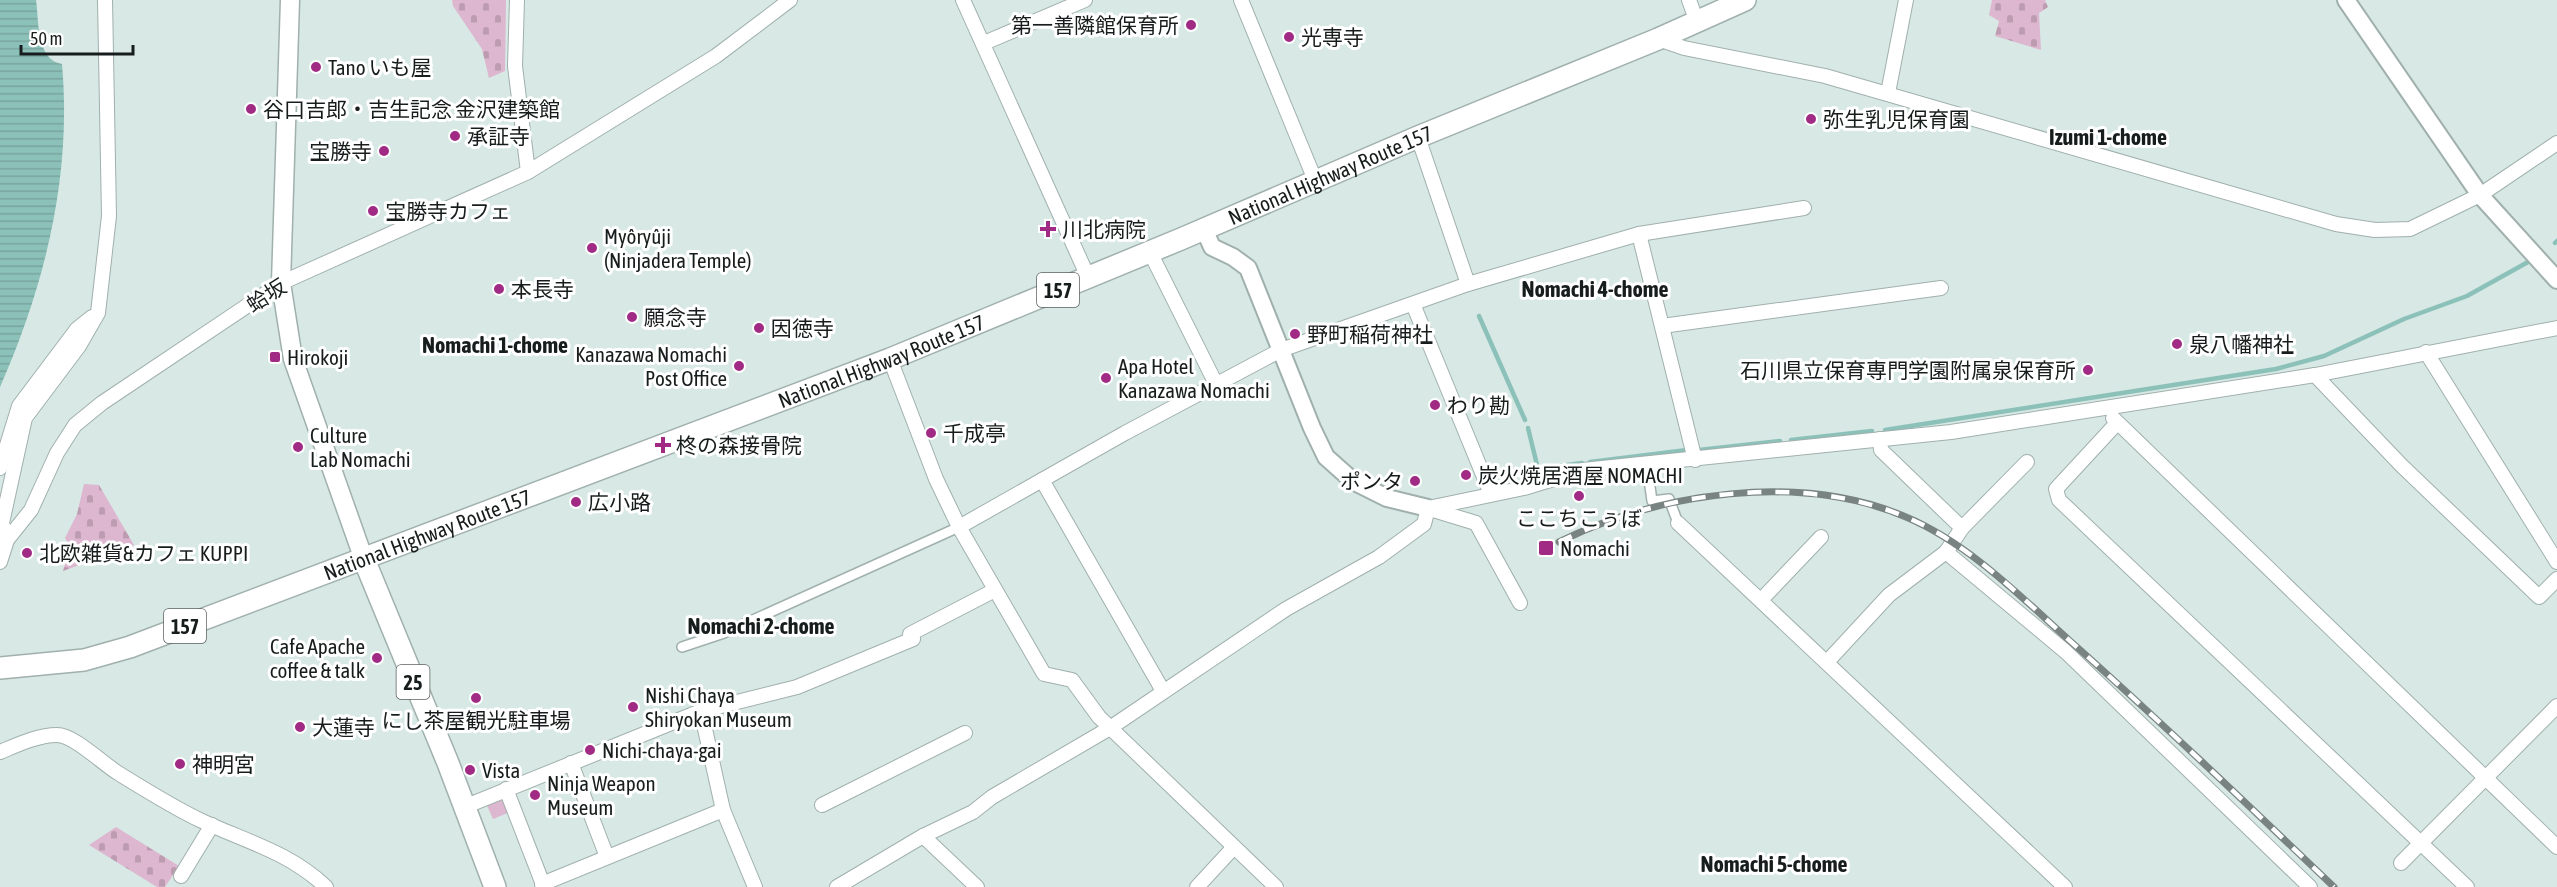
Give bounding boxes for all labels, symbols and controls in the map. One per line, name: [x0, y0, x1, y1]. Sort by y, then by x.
place label: 第一善隣館保育所: [1011, 13, 1179, 37]
scale bar: [21, 18, 134, 56]
marker: 第一善隣館保育所: [1184, 18, 1198, 32]
place label: 光専寺: [1301, 25, 1364, 49]
text: 50 m: [30, 28, 62, 49]
marker: 光専寺: [1282, 30, 1296, 44]
place label: Tano いも屋: [328, 55, 431, 79]
marker: Tano いも屋: [309, 60, 323, 74]
place label: 谷口吉郎・吉生記念 金沢建築館: [263, 97, 560, 121]
marker: 谷口吉郎・吉生記念 金沢建築館: [244, 102, 258, 116]
place label: 弥生乳児保育園: [1823, 107, 1970, 131]
marker: 弥生乳児保育園: [1804, 112, 1818, 126]
street label: National Highway Route 157: [1224, 121, 1436, 229]
place label: 承証寺: [467, 124, 530, 148]
district label: Izumi 1-chome: [2049, 124, 2167, 150]
marker: 承証寺: [448, 129, 462, 143]
place label: 宝勝寺: [309, 139, 372, 163]
marker: 宝勝寺: [377, 144, 391, 158]
place label: 宝勝寺カフェ: [385, 199, 511, 223]
marker: 宝勝寺カフェ: [366, 204, 380, 218]
place label: 川北病院: [1062, 217, 1146, 241]
marker: 川北病院: [1039, 220, 1057, 238]
place label: Myôryûji (Ninjadera Temple): [604, 224, 751, 272]
marker: Myôryûji (Ninjadera Temple): [585, 241, 599, 255]
road number: 157: [1037, 273, 1079, 307]
street label: 蛤坂: [242, 274, 290, 316]
district label: Nomachi 4-chome: [1521, 276, 1669, 302]
place label: 本長寺: [511, 277, 574, 301]
marker: 本長寺: [492, 282, 506, 296]
place label: 願念寺: [644, 305, 707, 329]
street label: National Highway Route 157: [775, 309, 988, 412]
marker: 願念寺: [625, 310, 639, 324]
place label: 因徳寺: [771, 316, 834, 340]
marker: 因徳寺: [752, 321, 766, 335]
place label: 野町稲荷神社: [1307, 322, 1433, 346]
marker: 野町稲荷神社: [1288, 327, 1302, 341]
district label: Nomachi 1-chome: [422, 332, 568, 358]
place label: 泉八幡神社: [2189, 332, 2294, 356]
marker: 泉八幡神社: [2170, 337, 2184, 351]
place label: Kanazawa Nomachi Post Office: [575, 342, 727, 390]
place label: Hirokoji: [287, 345, 348, 369]
marker: Hirokoji: [268, 350, 282, 364]
place label: Apa Hotel Kanazawa Nomachi: [1118, 354, 1270, 402]
place label: 石川県立保育専門学園附属泉保育所: [1740, 358, 2076, 382]
marker: Kanazawa Nomachi Post Office: [732, 359, 746, 373]
marker: 石川県立保育専門学園附属泉保育所: [2081, 363, 2095, 377]
marker: Apa Hotel Kanazawa Nomachi: [1099, 371, 1113, 385]
place label: わり勘: [1447, 393, 1510, 417]
marker: わり勘: [1428, 398, 1442, 412]
place label: 千成亭: [943, 421, 1006, 445]
place label: Culture Lab Nomachi: [310, 423, 411, 471]
marker: 千成亭: [924, 426, 938, 440]
place label: 柊の森接骨院: [676, 433, 802, 457]
marker: 柊の森接骨院: [654, 436, 672, 454]
marker: Culture Lab Nomachi: [291, 440, 305, 454]
place label: 炭火焼居酒屋 NOMACHI: [1478, 463, 1683, 487]
marker: 炭火焼居酒屋 NOMACHI: [1459, 468, 1473, 482]
place label: ポンタ: [1340, 469, 1403, 493]
marker: ポンタ: [1408, 474, 1422, 488]
street label: National Highway Route 157: [320, 484, 534, 585]
marker: ここちこぅぼ: [1572, 489, 1586, 503]
place label: 広小路: [588, 490, 651, 514]
marker: 広小路: [569, 495, 583, 509]
place label: ここちこぅぼ: [1516, 506, 1642, 530]
place label: Nomachi: [1560, 536, 1630, 560]
marker: Nomachi: [1537, 539, 1555, 557]
place label: 北欧雑貨&カフェ KUPPI: [39, 541, 248, 565]
marker: 北欧雑貨&カフェ KUPPI: [20, 546, 34, 560]
road number: 157: [164, 609, 206, 643]
district label: Nomachi 2-chome: [687, 613, 835, 639]
place label: Cafe Apache coffee & talk: [270, 634, 365, 682]
marker: Cafe Apache coffee & talk: [370, 651, 384, 665]
road number: 25: [396, 665, 430, 699]
place label: Nishi Chaya Shiryokan Museum: [645, 683, 792, 731]
marker: にし茶屋観光駐車場: [469, 691, 483, 705]
marker: Nishi Chaya Shiryokan Museum: [626, 700, 640, 714]
place label: にし茶屋観光駐車場: [382, 708, 571, 732]
place label: 大蓮寺: [312, 715, 375, 739]
marker: 大蓮寺: [293, 720, 307, 734]
place label: Nichi-chaya-gai: [602, 738, 722, 762]
marker: Nichi-chaya-gai: [583, 743, 597, 757]
place label: 神明宮: [192, 752, 255, 776]
marker: 神明宮: [173, 757, 187, 771]
place label: Vista: [482, 758, 520, 782]
marker: Vista: [463, 763, 477, 777]
place label: Ninja Weapon Museum: [547, 771, 656, 819]
marker: Ninja Weapon Museum: [528, 788, 542, 802]
district label: Nomachi 5-chome: [1700, 851, 1848, 877]

